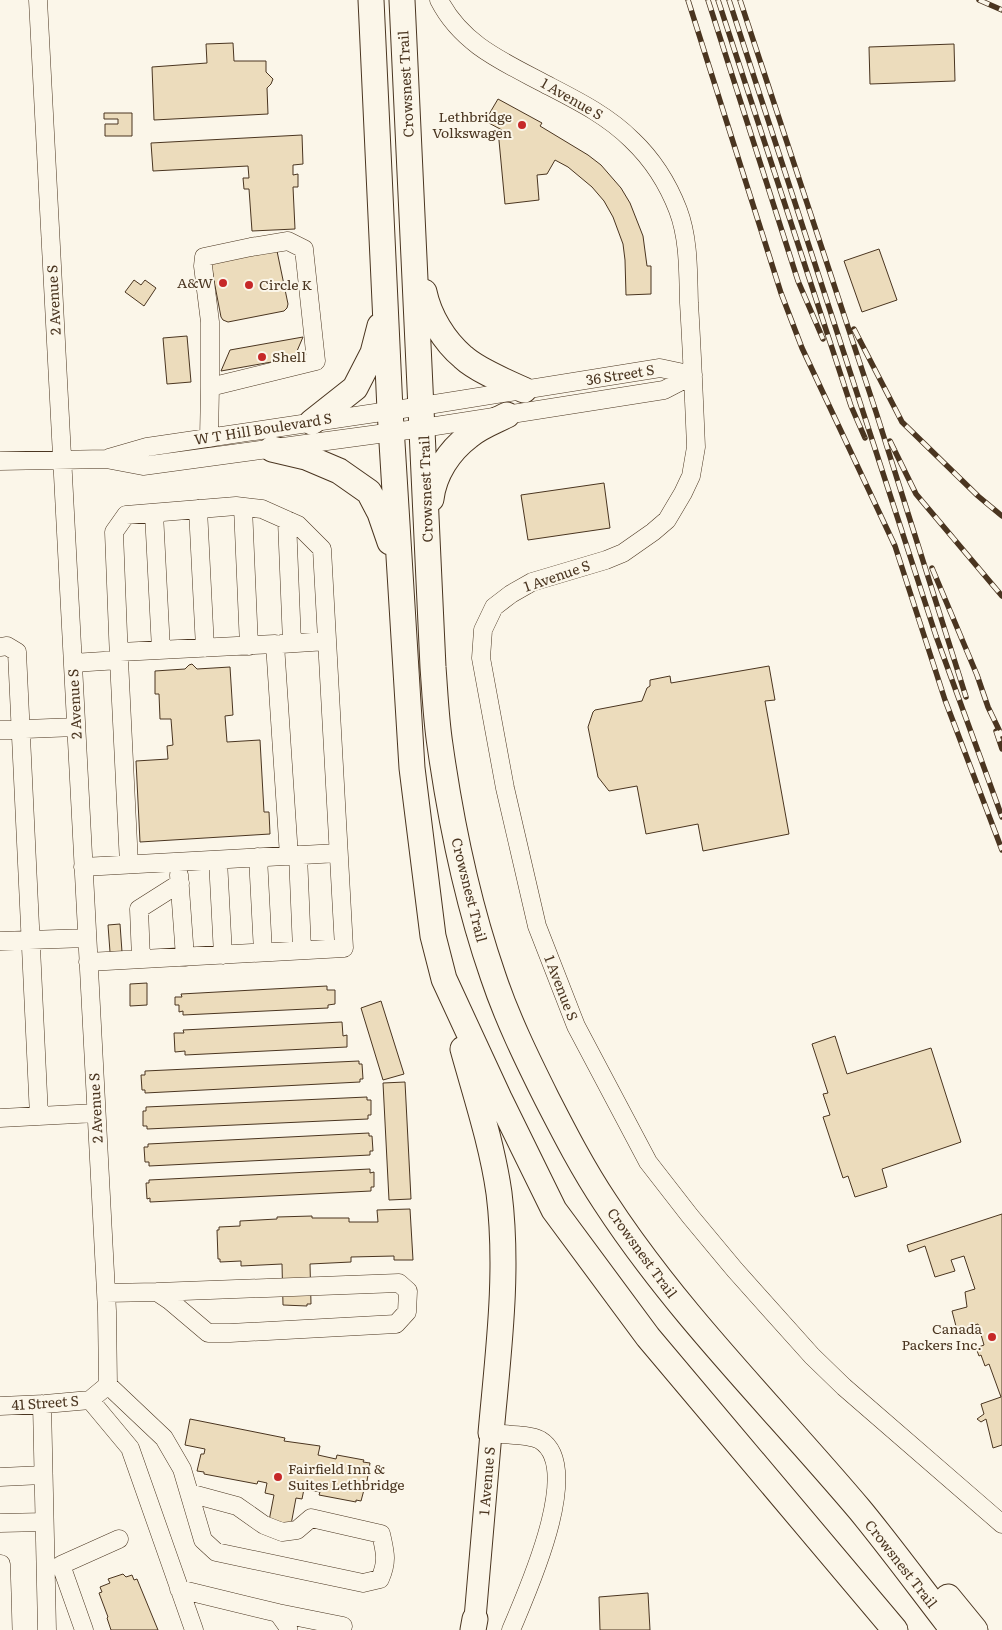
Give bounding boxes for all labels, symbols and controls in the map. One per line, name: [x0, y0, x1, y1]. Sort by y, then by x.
street label: Crowsnest Trail: [392, 30, 418, 138]
street label: 1 Avenue S: [538, 72, 607, 124]
place label: Lethbridge Volkswagen: [432, 106, 512, 142]
marker: Lethbridge Volkswagen: [516, 119, 528, 131]
street label: 2 Avenue S: [41, 264, 65, 336]
place label: A&W: [177, 272, 213, 292]
place label: Circle K: [259, 274, 312, 294]
marker: A&W: [217, 277, 229, 289]
marker: Circle K: [243, 279, 255, 291]
place label: Shell: [272, 346, 306, 366]
marker: Shell: [256, 351, 268, 363]
street label: 36 Street S: [584, 359, 656, 389]
street label: W T Hill Boulevard S: [192, 407, 333, 449]
street label: Crowsnest Trail: [413, 435, 437, 543]
street label: 1 Avenue S: [521, 554, 592, 596]
street label: 2 Avenue S: [62, 668, 86, 740]
street label: Crowsnest Trail: [447, 835, 493, 944]
street label: 1 Avenue S: [540, 952, 584, 1023]
street label: 2 Avenue S: [83, 1072, 107, 1144]
street label: Crowsnest Trail: [603, 1203, 683, 1302]
place label: Canada Packers Inc.: [901, 1318, 982, 1354]
marker: Canada Packers Inc.: [986, 1331, 998, 1343]
street label: 41 Street S: [11, 1390, 79, 1414]
street label: 1 Avenue S: [473, 1446, 499, 1516]
place label: Fairfield Inn & Suites Lethbridge: [288, 1458, 405, 1494]
marker: Fairfield Inn & Suites Lethbridge: [272, 1471, 284, 1483]
street label: Crowsnest Trail: [861, 1515, 943, 1612]

